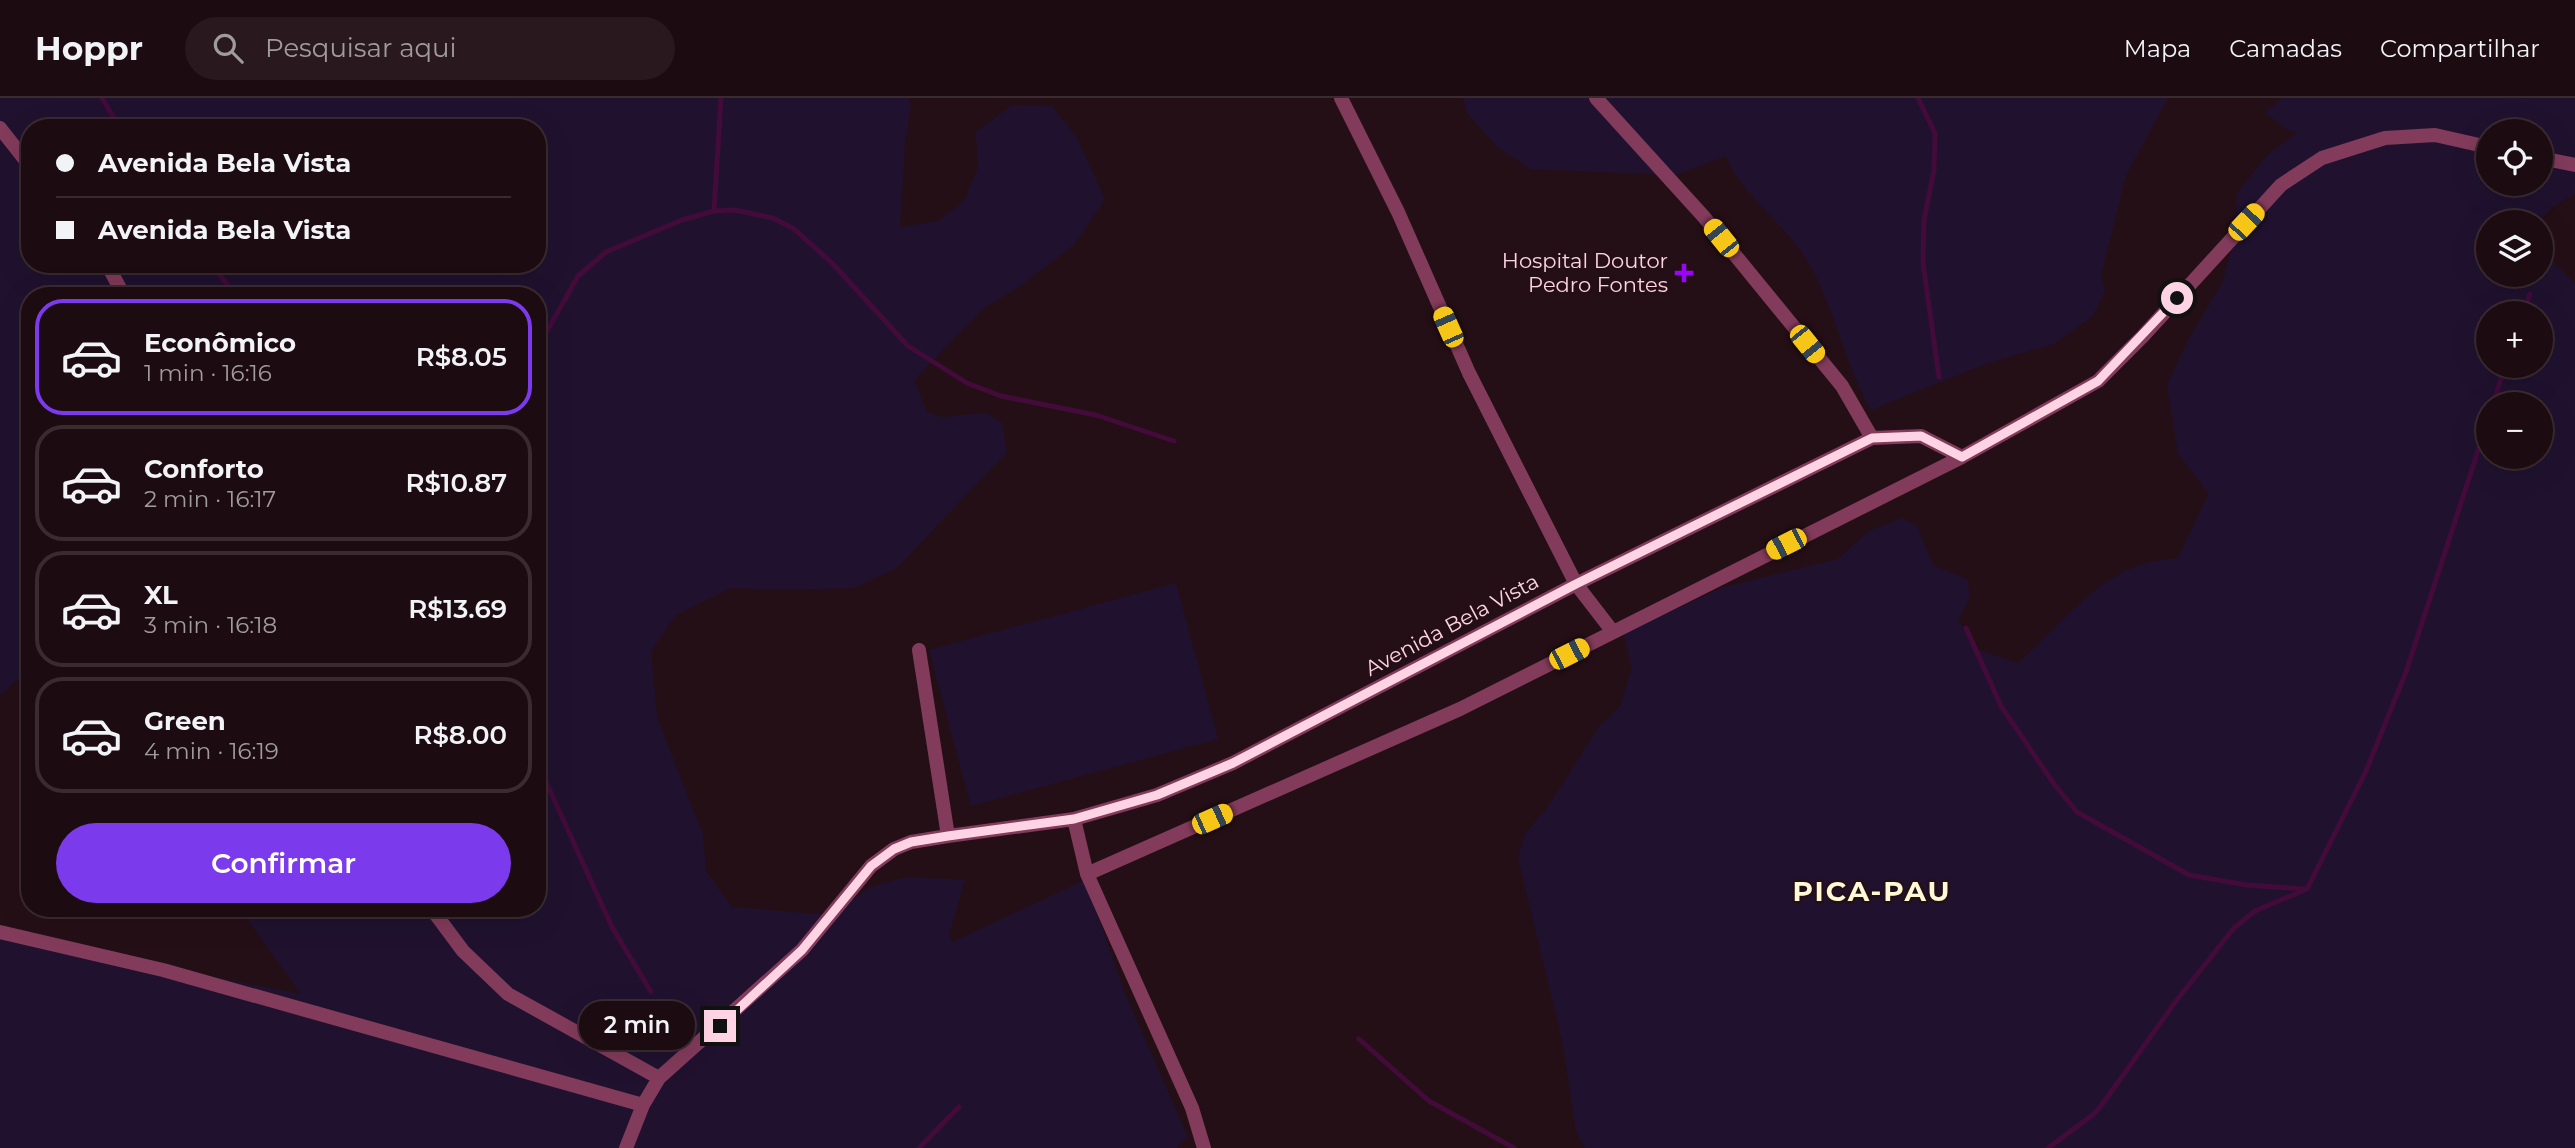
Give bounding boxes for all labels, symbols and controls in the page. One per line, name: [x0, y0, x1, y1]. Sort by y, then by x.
search box: [185, 17, 675, 80]
text: Hoppr: [35, 28, 143, 68]
icon: search: [209, 29, 247, 67]
text: Pesquisar aqui: [265, 32, 457, 64]
text: Mapa: [2124, 34, 2191, 63]
text: Camadas: [2229, 34, 2342, 63]
text: Compartilhar: [2380, 34, 2540, 63]
map controls: [2476, 119, 2553, 469]
button: locate: [2476, 119, 2553, 196]
text: Avenida Bela Vista: [98, 147, 351, 179]
car: [2224, 199, 2269, 245]
button: layers: [2476, 210, 2553, 287]
text: Avenida Bela Vista: [98, 214, 351, 246]
car: [1700, 215, 1743, 261]
place label: Hospital Doutor Pedro Fontes: [1502, 248, 1668, 297]
marker: Hospital Doutor Pedro Fontes: [1674, 263, 1694, 283]
route start: [2161, 282, 2193, 314]
button: +: [2476, 301, 2553, 378]
car: [1430, 304, 1467, 350]
car: [1786, 321, 1829, 367]
icon: car: [60, 326, 123, 389]
text: Econômico: [144, 327, 296, 359]
text: R$8.05: [416, 341, 507, 373]
text: 1 min · 16:16: [144, 359, 272, 387]
button: −: [2476, 392, 2553, 469]
icon: car: [60, 452, 123, 515]
text: Conforto: [144, 453, 264, 485]
text: R$10.87: [405, 467, 507, 499]
text: 2 min · 16:17: [144, 485, 276, 513]
car: [1763, 525, 1810, 563]
street label: Avenida Bela Vista: [1361, 568, 1543, 681]
icon: car: [60, 578, 123, 641]
text: XL: [144, 579, 178, 611]
text: R$13.69: [408, 593, 507, 625]
text: 3 min · 16:18: [144, 611, 277, 639]
car: [1546, 635, 1593, 673]
icon: car: [60, 704, 123, 767]
text: Green: [144, 705, 226, 737]
text: R$8.00: [413, 719, 507, 751]
text: 4 min · 16:19: [144, 737, 279, 765]
car: [1189, 801, 1236, 837]
button: Confirmar: [56, 823, 511, 903]
district label: PICA-PAU: [1792, 874, 1952, 908]
callout: 2 min: [580, 1002, 696, 1051]
route end: [704, 1010, 736, 1042]
text: 2 min: [604, 1011, 670, 1039]

